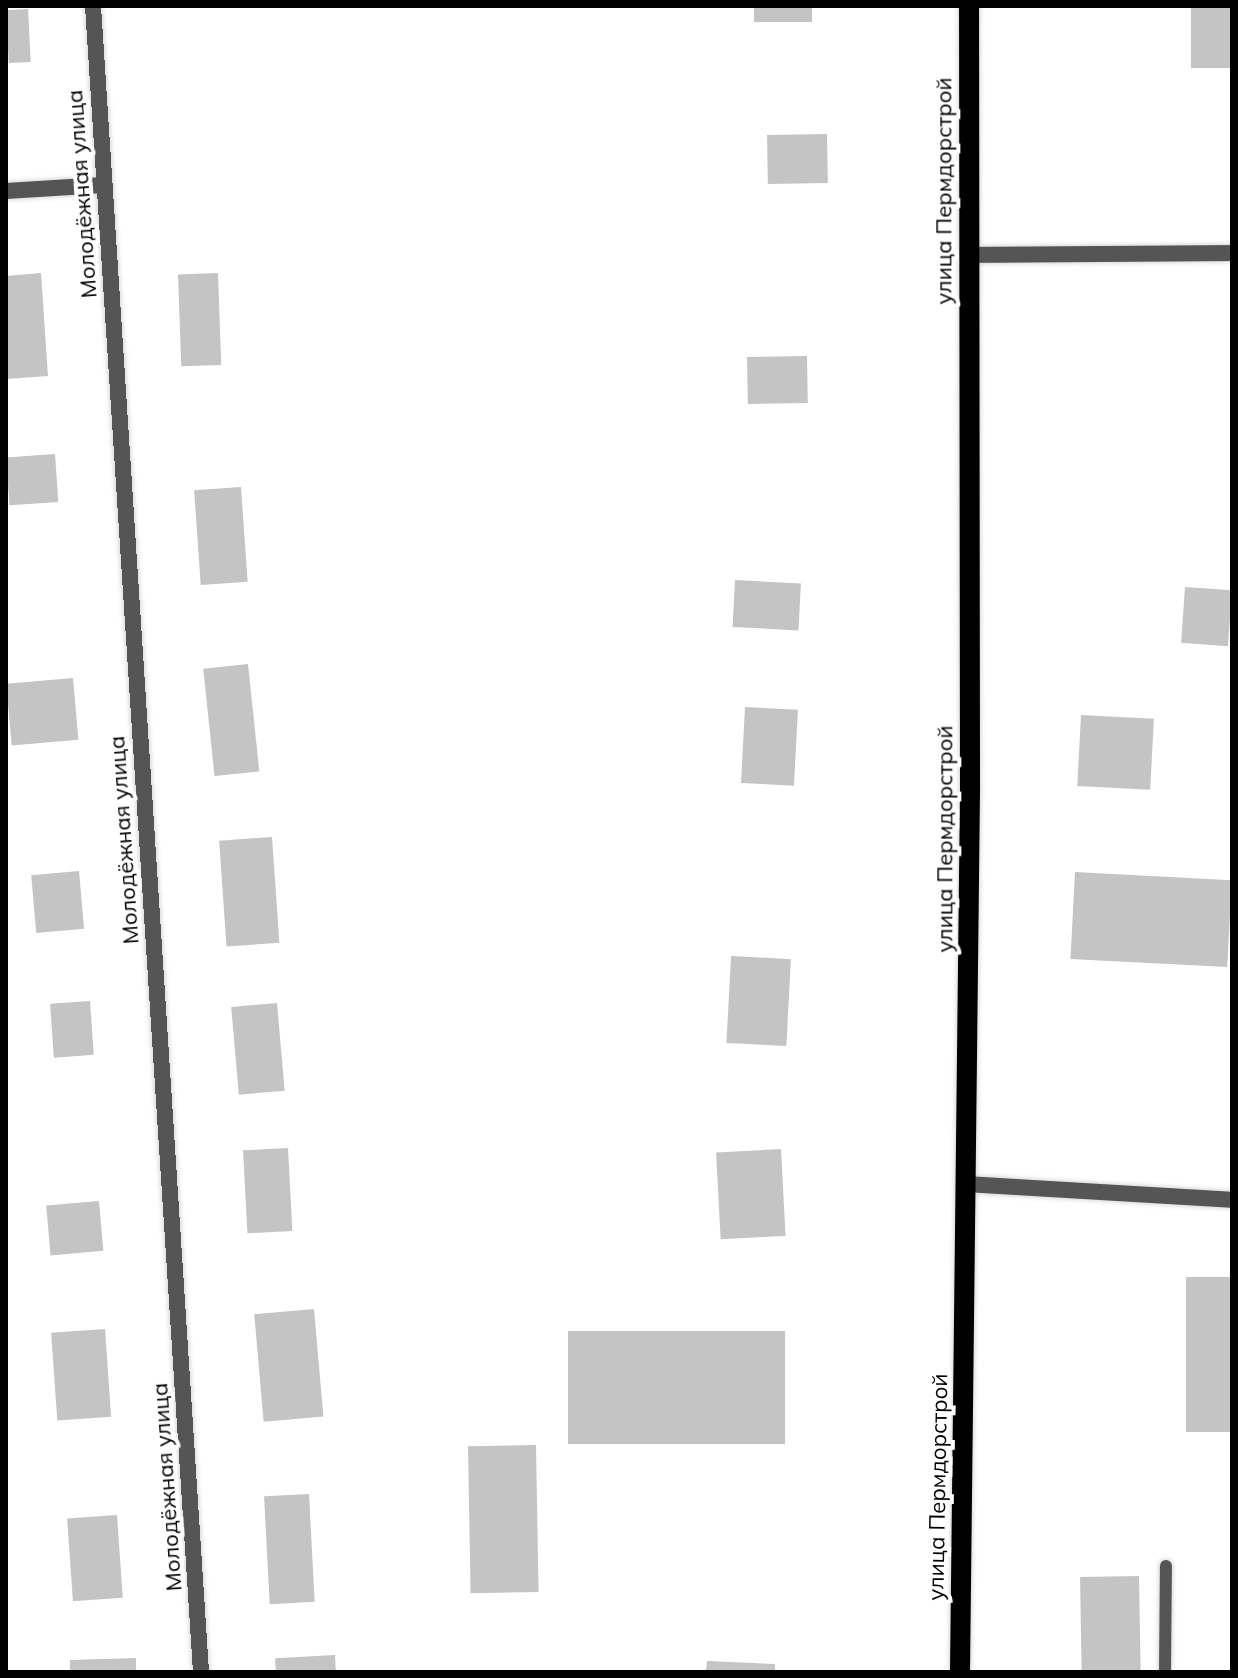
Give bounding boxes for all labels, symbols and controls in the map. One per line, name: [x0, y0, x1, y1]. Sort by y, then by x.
street label: улица Пермдорстрой: [931, 77, 957, 305]
street label: Молодёжная улица: [62, 89, 102, 299]
street label: улица Пермдорстрой: [932, 725, 958, 953]
street label: Молодёжная улица: [104, 735, 144, 945]
street label: улица Пермдорстрой: [923, 1373, 953, 1601]
street label: Молодёжная улица: [147, 1382, 187, 1592]

